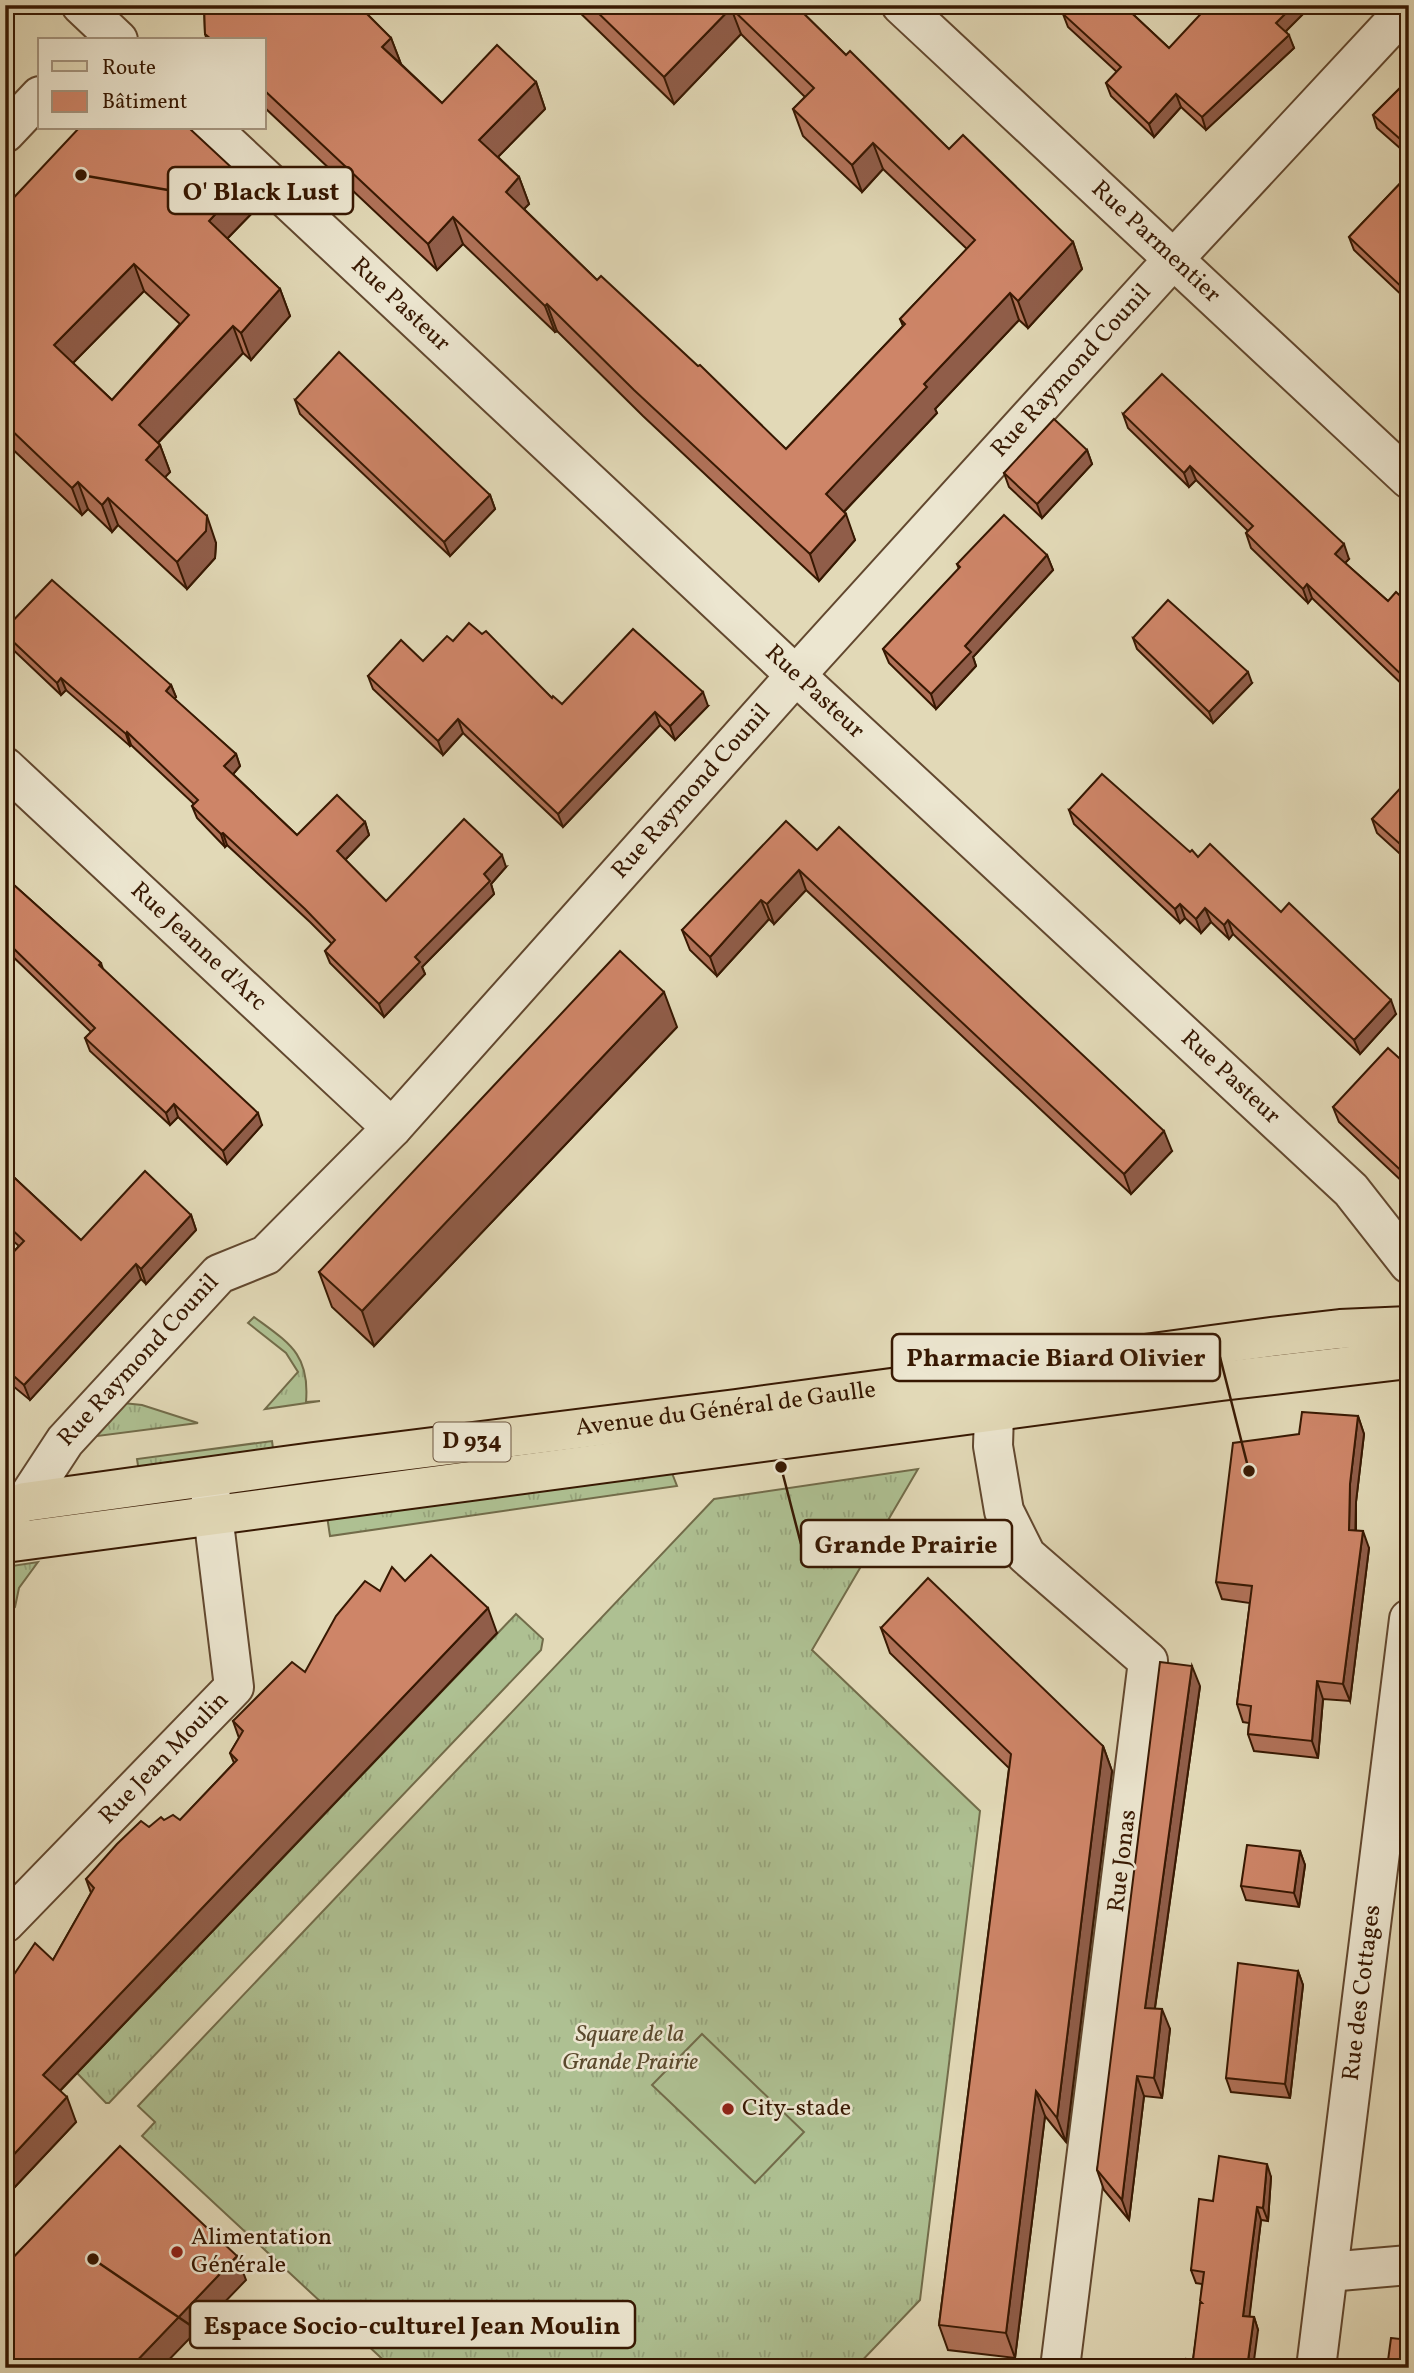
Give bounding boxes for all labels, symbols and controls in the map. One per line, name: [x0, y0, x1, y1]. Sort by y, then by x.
legend: [38, 38, 266, 130]
text: Route: [102, 54, 156, 83]
text: Bâtiment: [102, 88, 187, 117]
callout: O' Black Lust: [168, 167, 353, 214]
street label: Rue Parmentier: [1083, 173, 1228, 312]
text: O' Black Lust: [183, 175, 339, 211]
street label: Rue Pasteur: [343, 250, 458, 360]
street label: Rue Raymond Counil: [984, 277, 1160, 466]
street label: Rue Pasteur: [757, 637, 872, 747]
street label: Rue Raymond Counil: [604, 697, 779, 887]
street label: Rue Jeanne d'Arc: [122, 875, 274, 1019]
street label: Rue Pasteur: [1172, 1023, 1288, 1133]
street label: Rue Raymond Counil: [50, 1267, 227, 1455]
callout: Pharmacie Biard Olivier: [892, 1334, 1220, 1381]
text: Pharmacie Biard Olivier: [906, 1341, 1206, 1377]
street label: Avenue du Général de Gaulle: [574, 1373, 878, 1446]
road number: D 934: [434, 1422, 510, 1462]
callout: Grande Prairie: [801, 1520, 1012, 1567]
text: Grande Prairie: [815, 1528, 997, 1564]
street label: Rue Jean Moulin: [92, 1685, 237, 1833]
street label: Rue Jonas: [1100, 1808, 1146, 1914]
street label: Rue des Cottages: [1335, 1903, 1390, 2083]
park label: Square de la Grande Prairie: [562, 2018, 698, 2080]
place label: City-stade: [742, 2092, 851, 2126]
marker: City-stade: [720, 2101, 736, 2117]
place label: Alimentation Générale: [191, 2221, 332, 2283]
marker: Alimentation Générale: [169, 2244, 185, 2260]
callout: Espace Socio-culturel Jean Moulin: [190, 2301, 635, 2348]
text: Espace Socio-culturel Jean Moulin: [203, 2309, 621, 2345]

